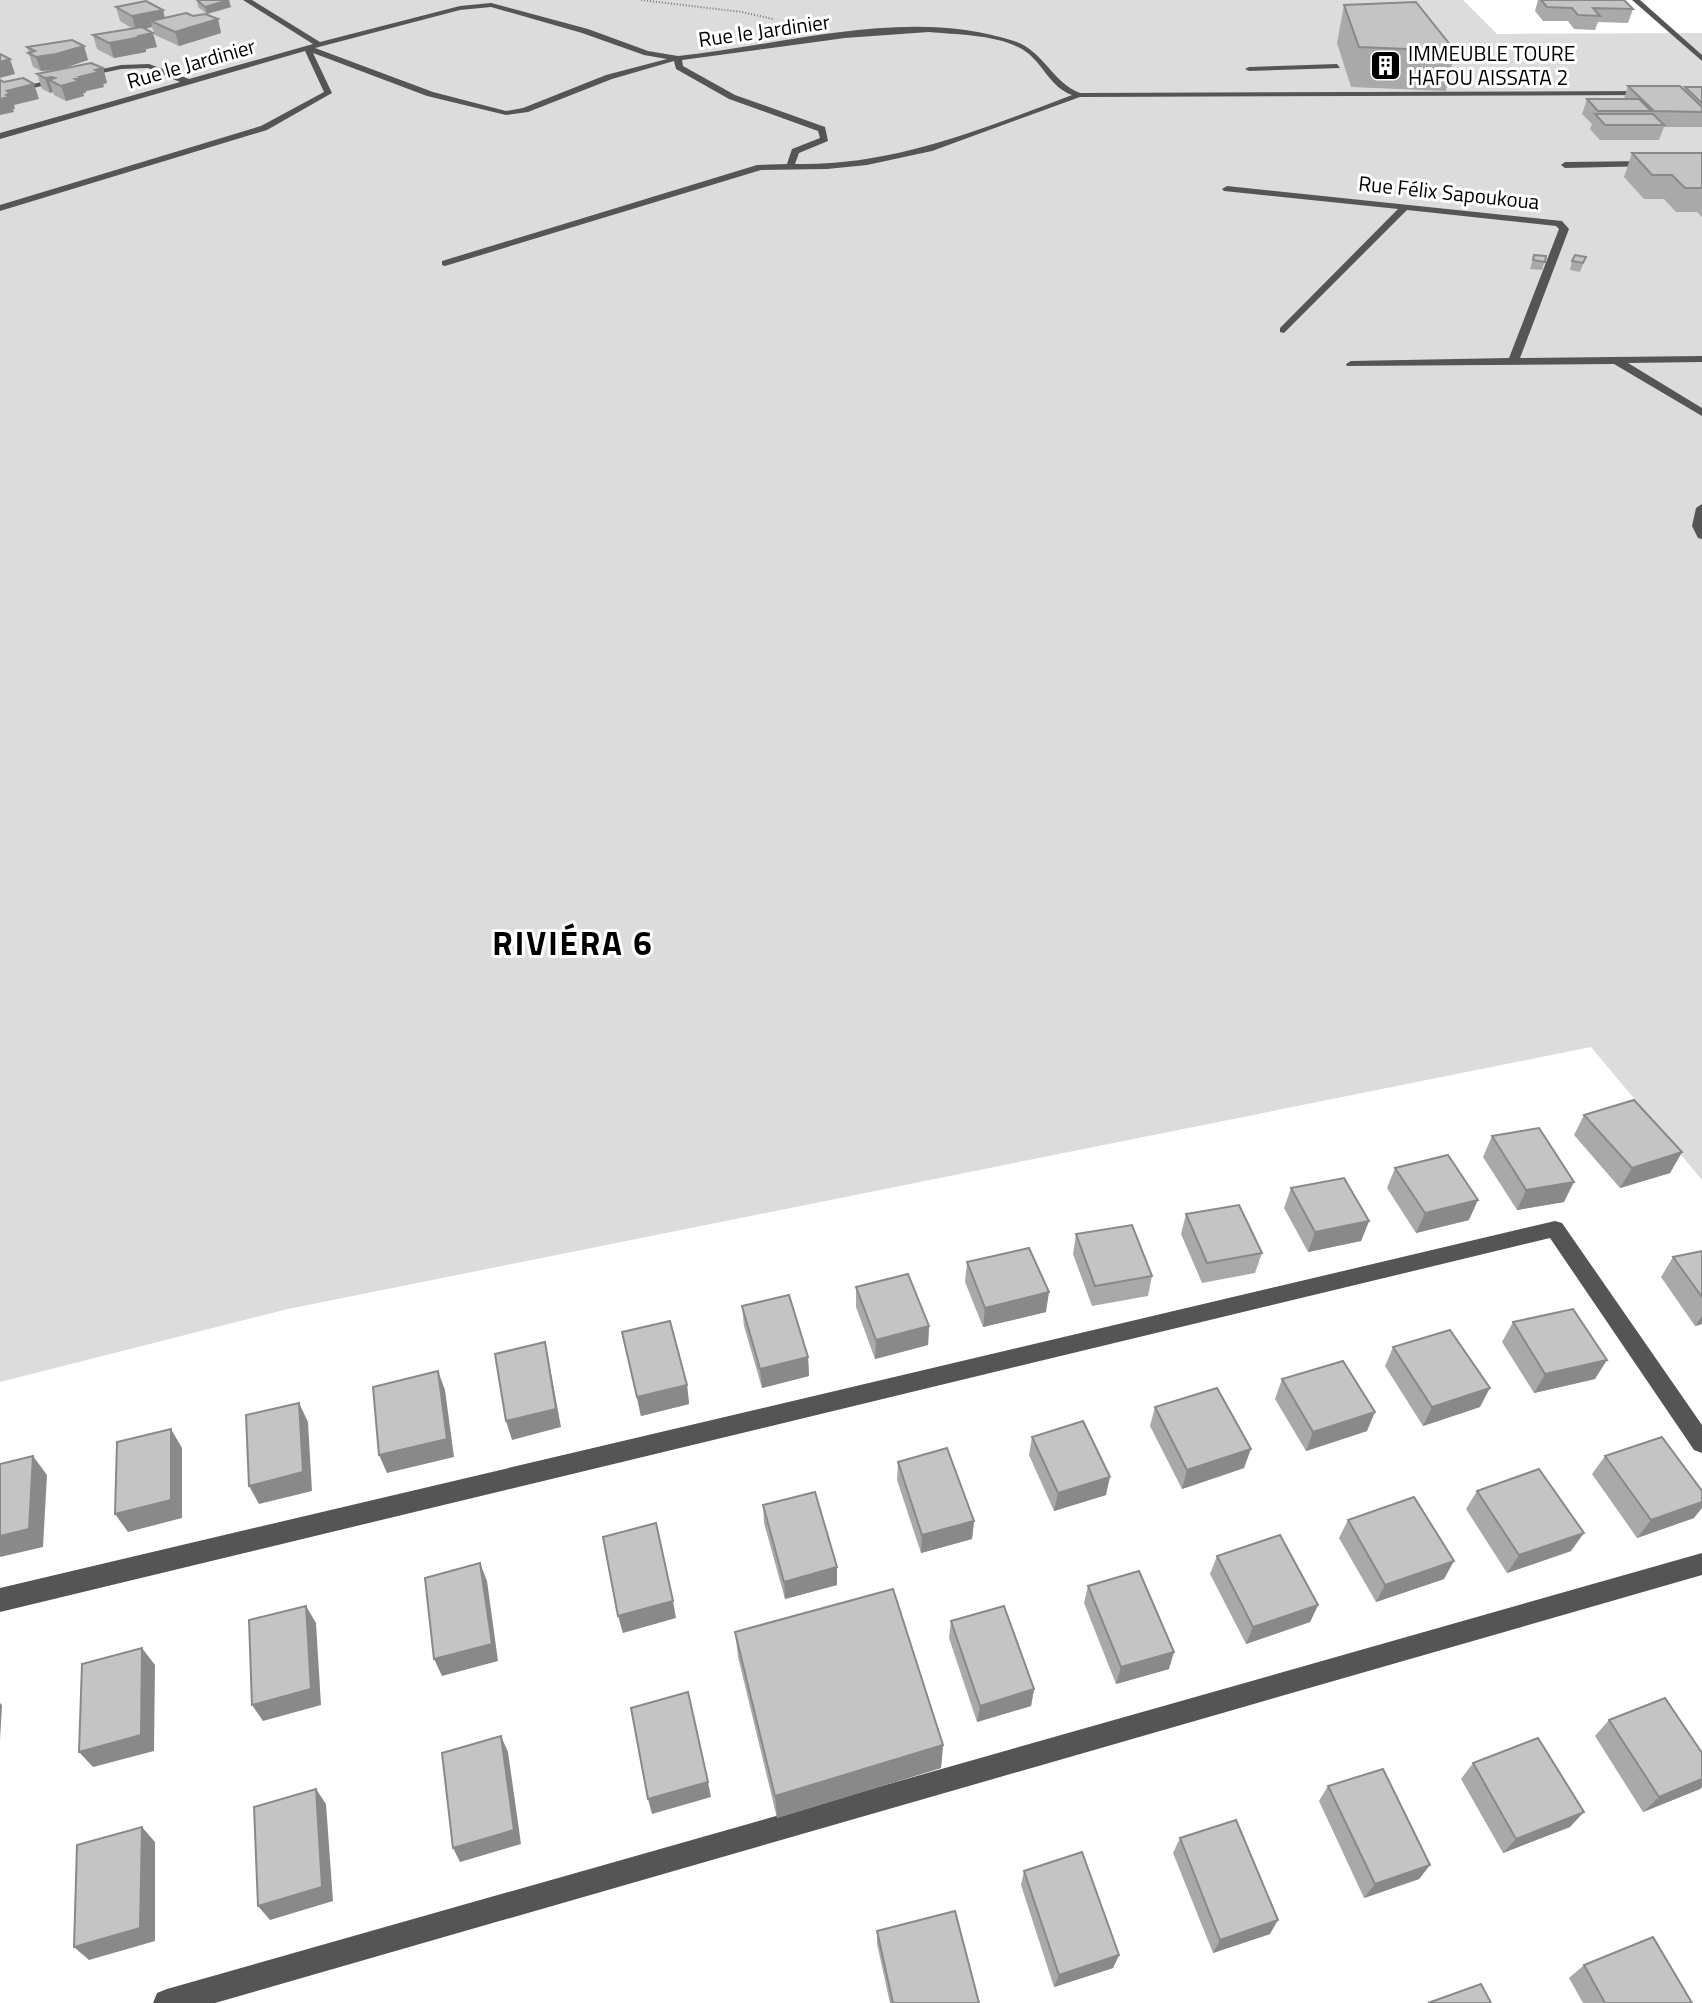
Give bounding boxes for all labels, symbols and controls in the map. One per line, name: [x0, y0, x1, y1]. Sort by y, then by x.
street label: Rue le Jardinier: [696, 5, 832, 55]
street label: Rue le Jardinier: [123, 29, 259, 97]
place label: IMMEUBLE TOURE HAFOU AISSATA 2: [1408, 37, 1575, 93]
building icon: IMMEUBLE TOURE HAFOU AISSATA 2: [1368, 48, 1402, 82]
street label: Rue Félix Sapoukoua: [1357, 167, 1542, 217]
district label: RIVIÉRA 6: [492, 918, 654, 968]

